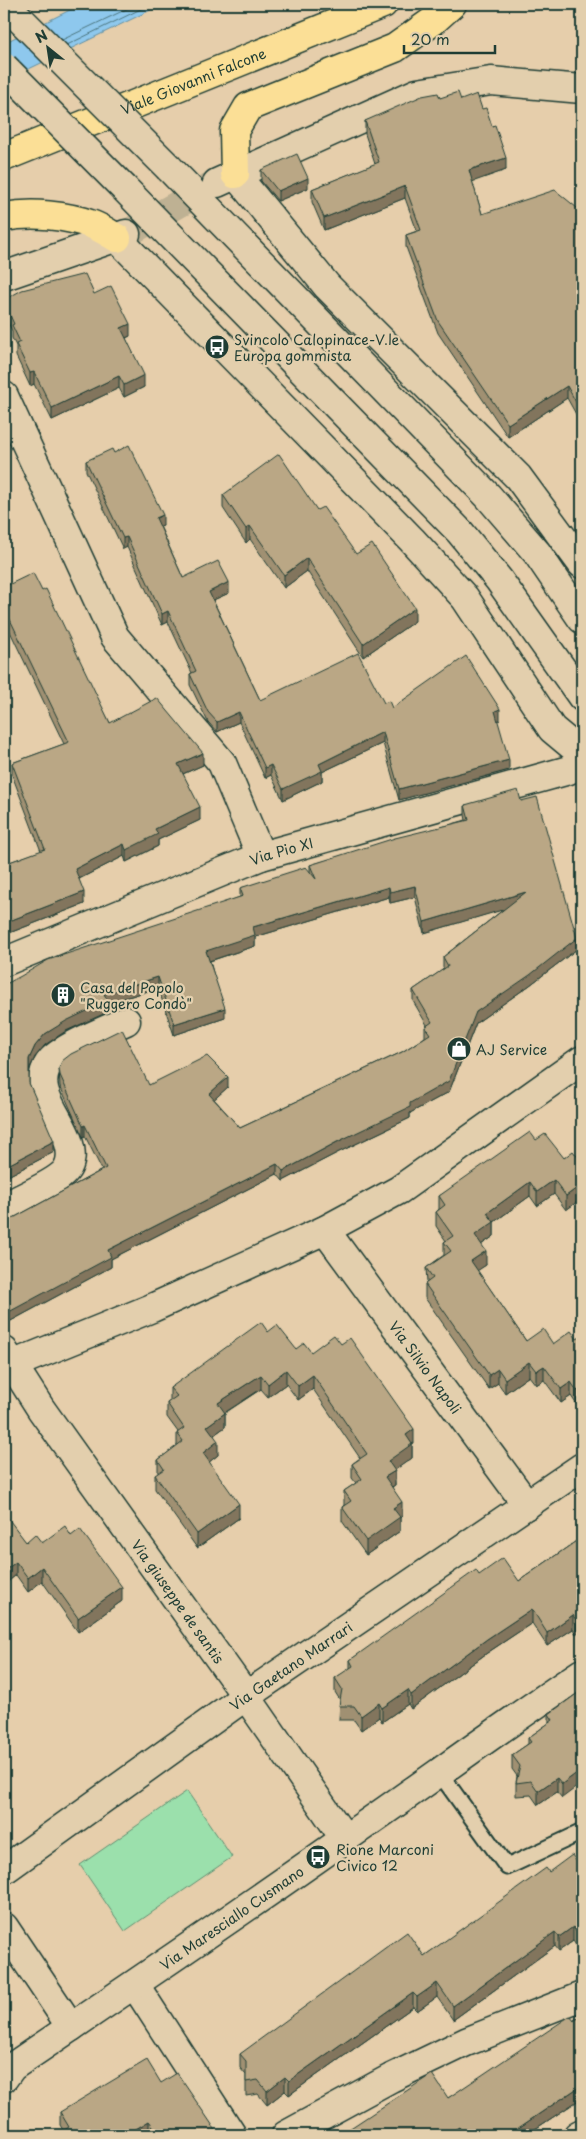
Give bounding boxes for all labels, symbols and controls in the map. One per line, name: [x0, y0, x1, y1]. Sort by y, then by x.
north arrow: [22, 22, 72, 72]
scale bar: [404, 22, 495, 54]
text: N: [31, 24, 51, 48]
text: 20 m: [411, 27, 450, 50]
street label: Viale Giovanni Falcone: [117, 42, 269, 119]
place label: Svincolo Calopinace-V.le Europa gommista: [234, 329, 399, 366]
bus stop icon: Svincolo Calopinace-V.le Europa gommista: [204, 334, 230, 360]
street label: Via Pio XI: [246, 831, 315, 870]
place label: Casa del Popolo "Ruggero Condò": [80, 977, 192, 1014]
building icon: Casa del Popolo "Ruggero Condò": [50, 982, 76, 1008]
shop icon: AJ Service: [446, 1036, 472, 1062]
place label: AJ Service: [476, 1039, 547, 1060]
street label: Via Silvio Napoli: [384, 1316, 467, 1418]
street label: Via giuseppe de santis: [127, 1535, 230, 1667]
street label: Via Gaetano Marrari: [225, 1616, 356, 1715]
place label: Rione Marconi Civico 12: [336, 1839, 434, 1876]
bus stop icon: Rione Marconi Civico 12: [305, 1844, 331, 1870]
street label: Via Maresciallo Cusmano: [155, 1860, 308, 1975]

